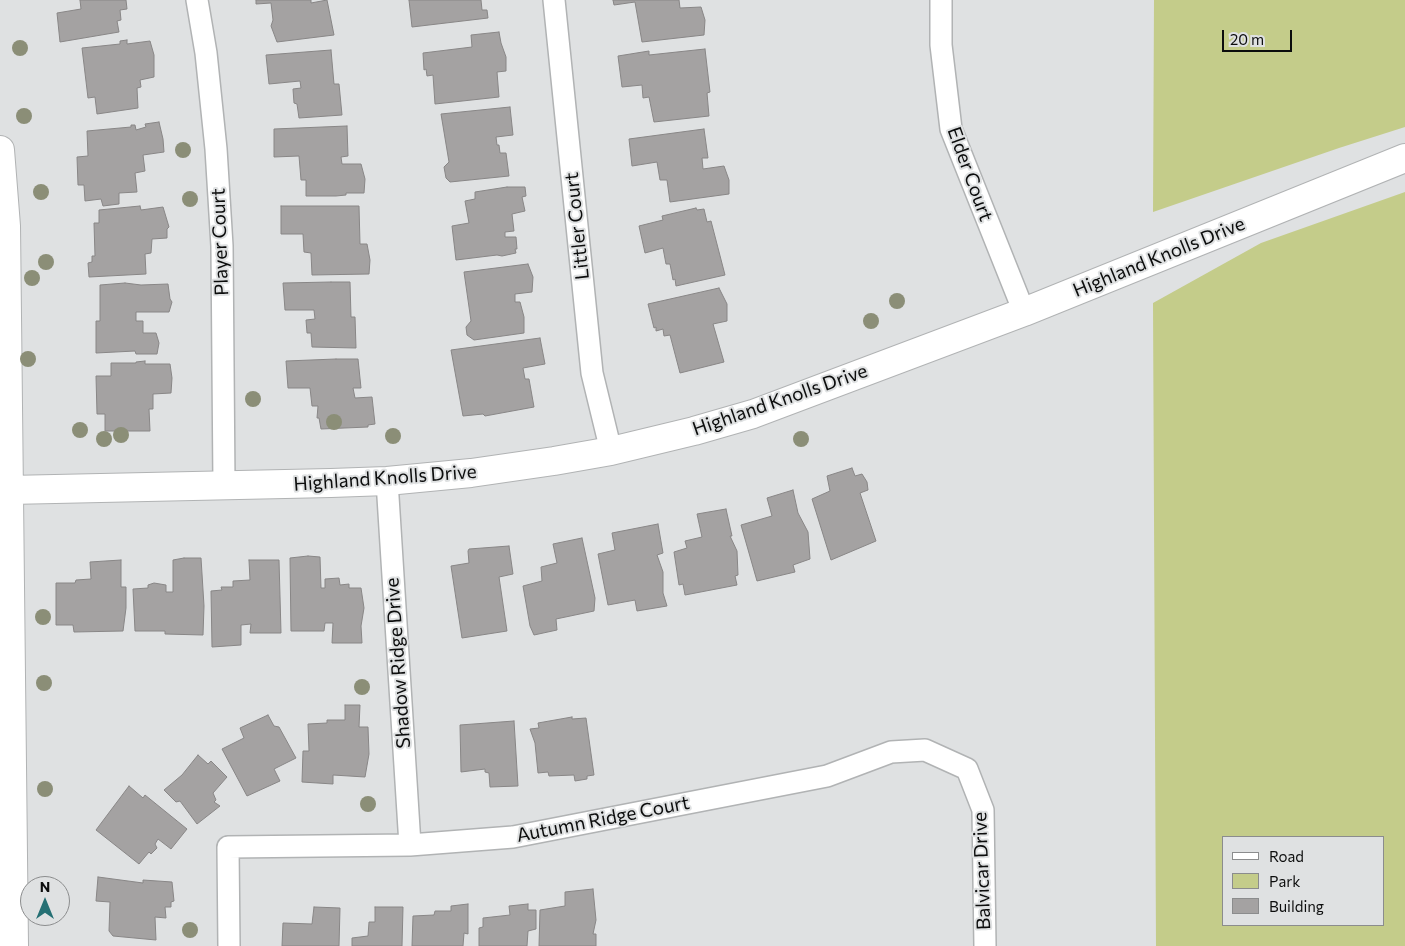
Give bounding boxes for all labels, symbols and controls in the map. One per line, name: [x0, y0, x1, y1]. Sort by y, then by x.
scale bar: [1225, 20, 1295, 52]
text: 20 m: [1230, 30, 1264, 48]
street label: Elder Court: [942, 124, 998, 224]
street label: Littler Court: [560, 171, 594, 281]
street label: Player Court: [207, 188, 233, 296]
street label: Highland Knolls Drive: [1070, 212, 1248, 302]
street label: Highland Knolls Drive: [690, 359, 870, 441]
street label: Highland Knolls Drive: [293, 460, 477, 496]
street label: Shadow Ridge Drive: [381, 577, 415, 749]
street label: Autumn Ridge Court: [515, 791, 691, 847]
street label: Balvicar Drive: [969, 812, 995, 930]
legend: [1222, 836, 1385, 926]
text: Road: [1269, 847, 1304, 865]
text: Park: [1269, 872, 1300, 890]
north arrow: [20, 876, 70, 926]
text: N: [40, 878, 50, 895]
text: Building: [1269, 897, 1324, 915]

